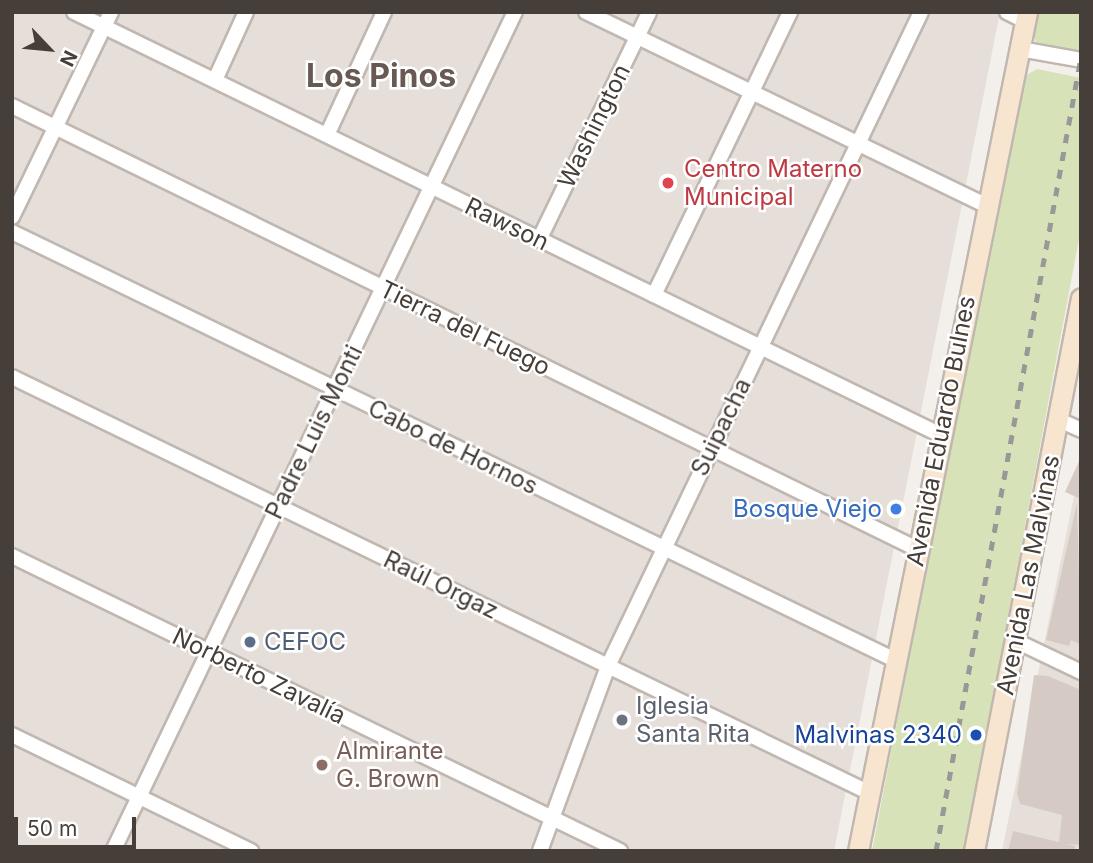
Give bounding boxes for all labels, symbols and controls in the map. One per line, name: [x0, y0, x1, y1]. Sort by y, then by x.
north arrow: [14, 14, 84, 84]
text: N: [55, 47, 82, 70]
district label: Los Pinos: [306, 57, 456, 95]
street label: Washington: [552, 60, 636, 192]
place label: Centro Materno Municipal: [684, 155, 862, 211]
marker: Centro Materno Municipal: [658, 173, 678, 193]
street label: Rawson: [460, 191, 554, 257]
street label: Tierra del Fuego: [375, 274, 555, 382]
street label: Avenida Eduardo Bulnes: [901, 293, 981, 569]
street label: Padre Luis Monti: [259, 340, 369, 524]
street label: Suipacha: [685, 373, 757, 481]
street label: Cabo de Hornos: [363, 393, 543, 501]
street label: Avenida Las Malvinas: [991, 452, 1065, 698]
place label: Bosque Viejo: [733, 495, 882, 523]
marker: Bosque Viejo: [888, 501, 904, 517]
street label: Raúl Orgaz: [379, 545, 503, 625]
street label: Norberto Zavalía: [168, 622, 350, 730]
place label: CEFOC: [264, 628, 346, 656]
marker: CEFOC: [242, 634, 258, 650]
place label: Iglesia Santa Rita: [636, 692, 750, 748]
marker: Iglesia Santa Rita: [614, 712, 630, 728]
place label: Malvinas 2340: [794, 721, 962, 749]
marker: Malvinas 2340: [968, 727, 984, 743]
place label: Almirante G. Brown: [336, 737, 444, 793]
marker: Almirante G. Brown: [314, 757, 330, 773]
scale bar: [18, 804, 140, 848]
text: 50 m: [27, 816, 77, 841]

